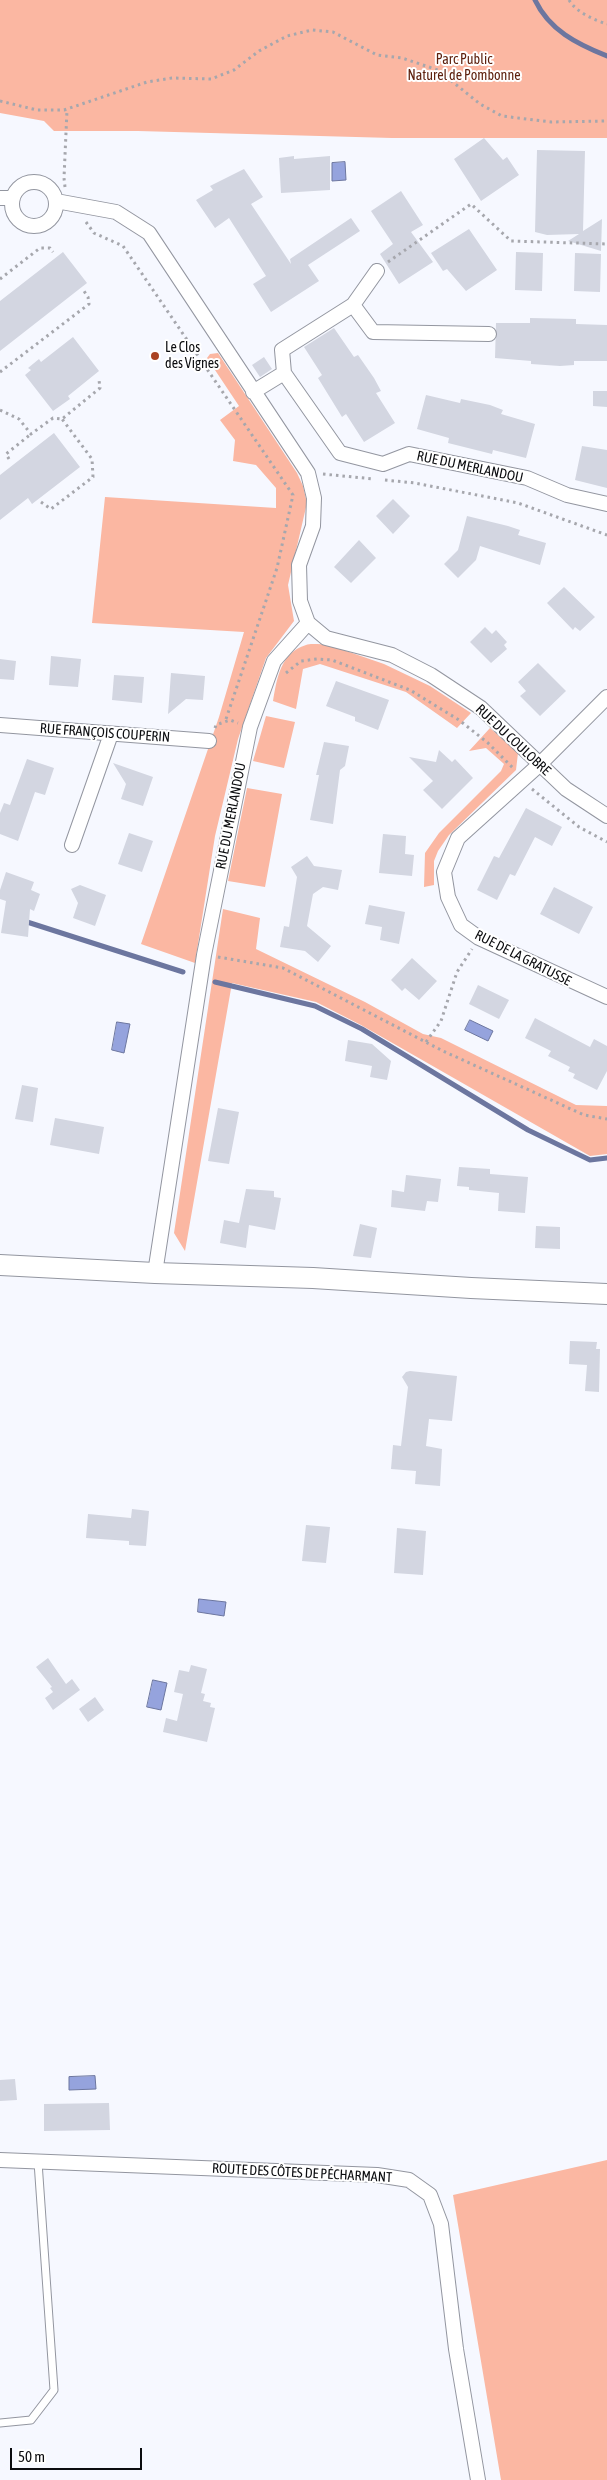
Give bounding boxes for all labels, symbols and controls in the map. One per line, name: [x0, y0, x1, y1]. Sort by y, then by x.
park label: Parc Public Naturel de Pombonne: [407, 52, 521, 84]
place label: Le Clos des Vignes: [165, 340, 219, 372]
marker: Le Clos des Vignes: [149, 350, 161, 362]
street label: RUE DU MERLANDOU: [415, 448, 525, 486]
street label: RUE DU COULOBRE: [472, 701, 554, 779]
street label: RUE FRANÇOIS COUPERIN: [39, 720, 171, 746]
street label: RUE DU MERLANDOU: [212, 761, 250, 871]
street label: RUE DE LA GRATUSSE: [472, 926, 574, 990]
street label: ROUTE DES CÔTES DE PÉCHARMANT: [212, 2160, 392, 2186]
scale bar: [12, 2438, 145, 2470]
text: 50 m: [18, 2448, 45, 2465]

